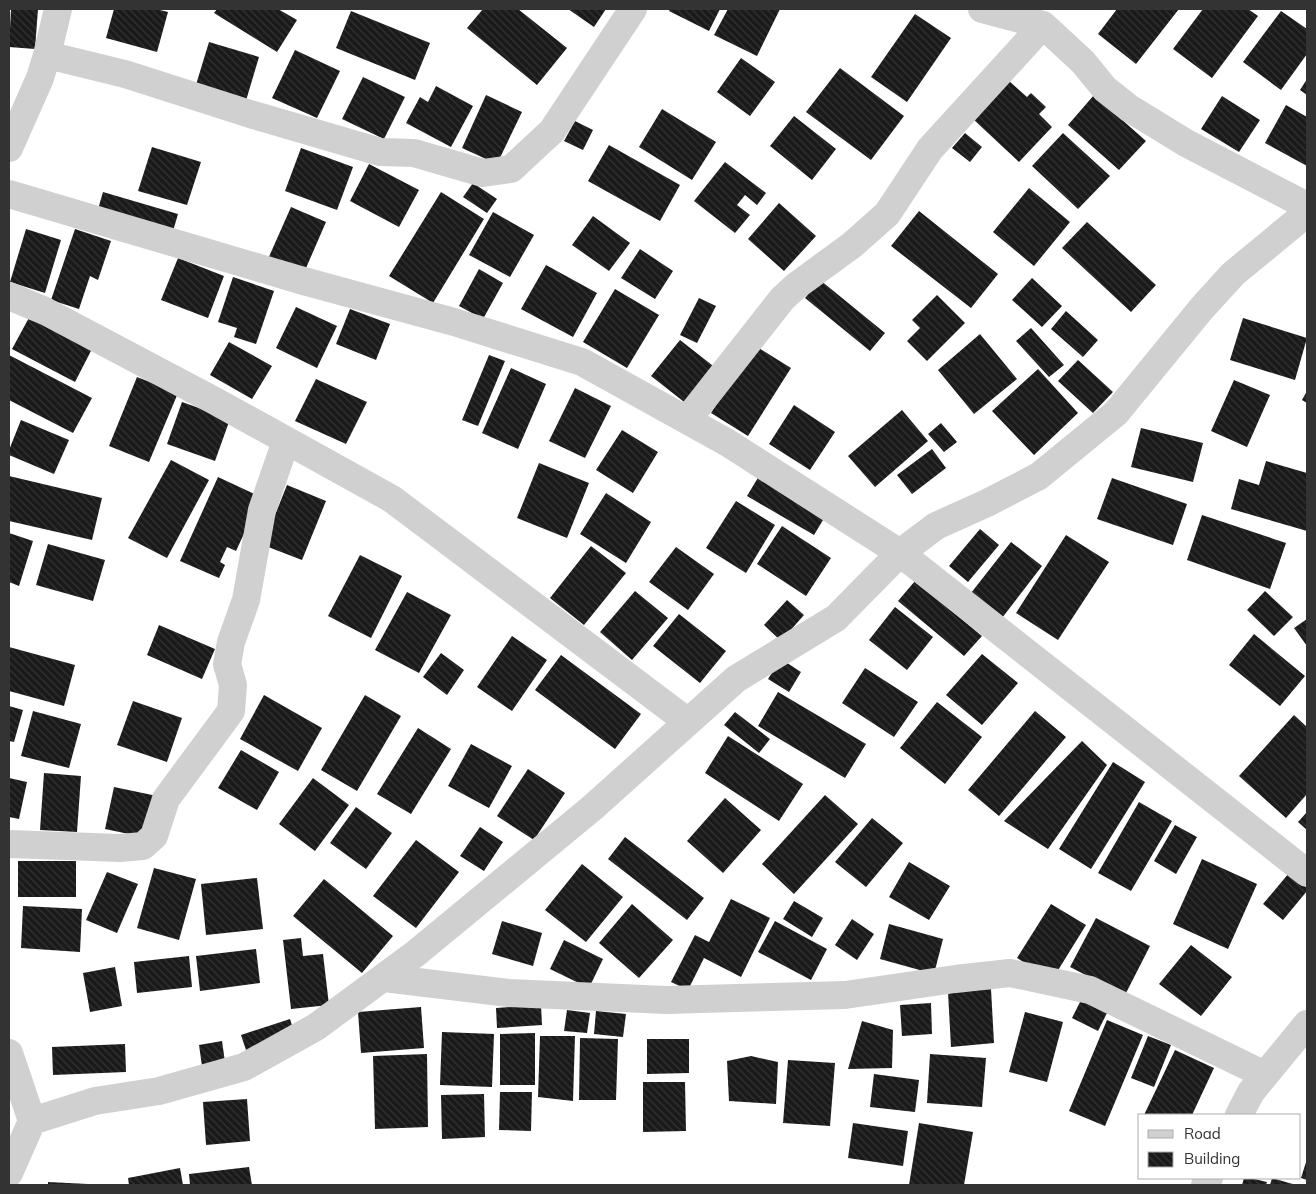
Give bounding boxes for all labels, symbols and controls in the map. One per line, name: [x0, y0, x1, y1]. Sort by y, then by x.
legend: [1138, 1114, 1301, 1179]
text: Road: [1184, 1124, 1221, 1143]
text: Building: [1184, 1149, 1240, 1168]

